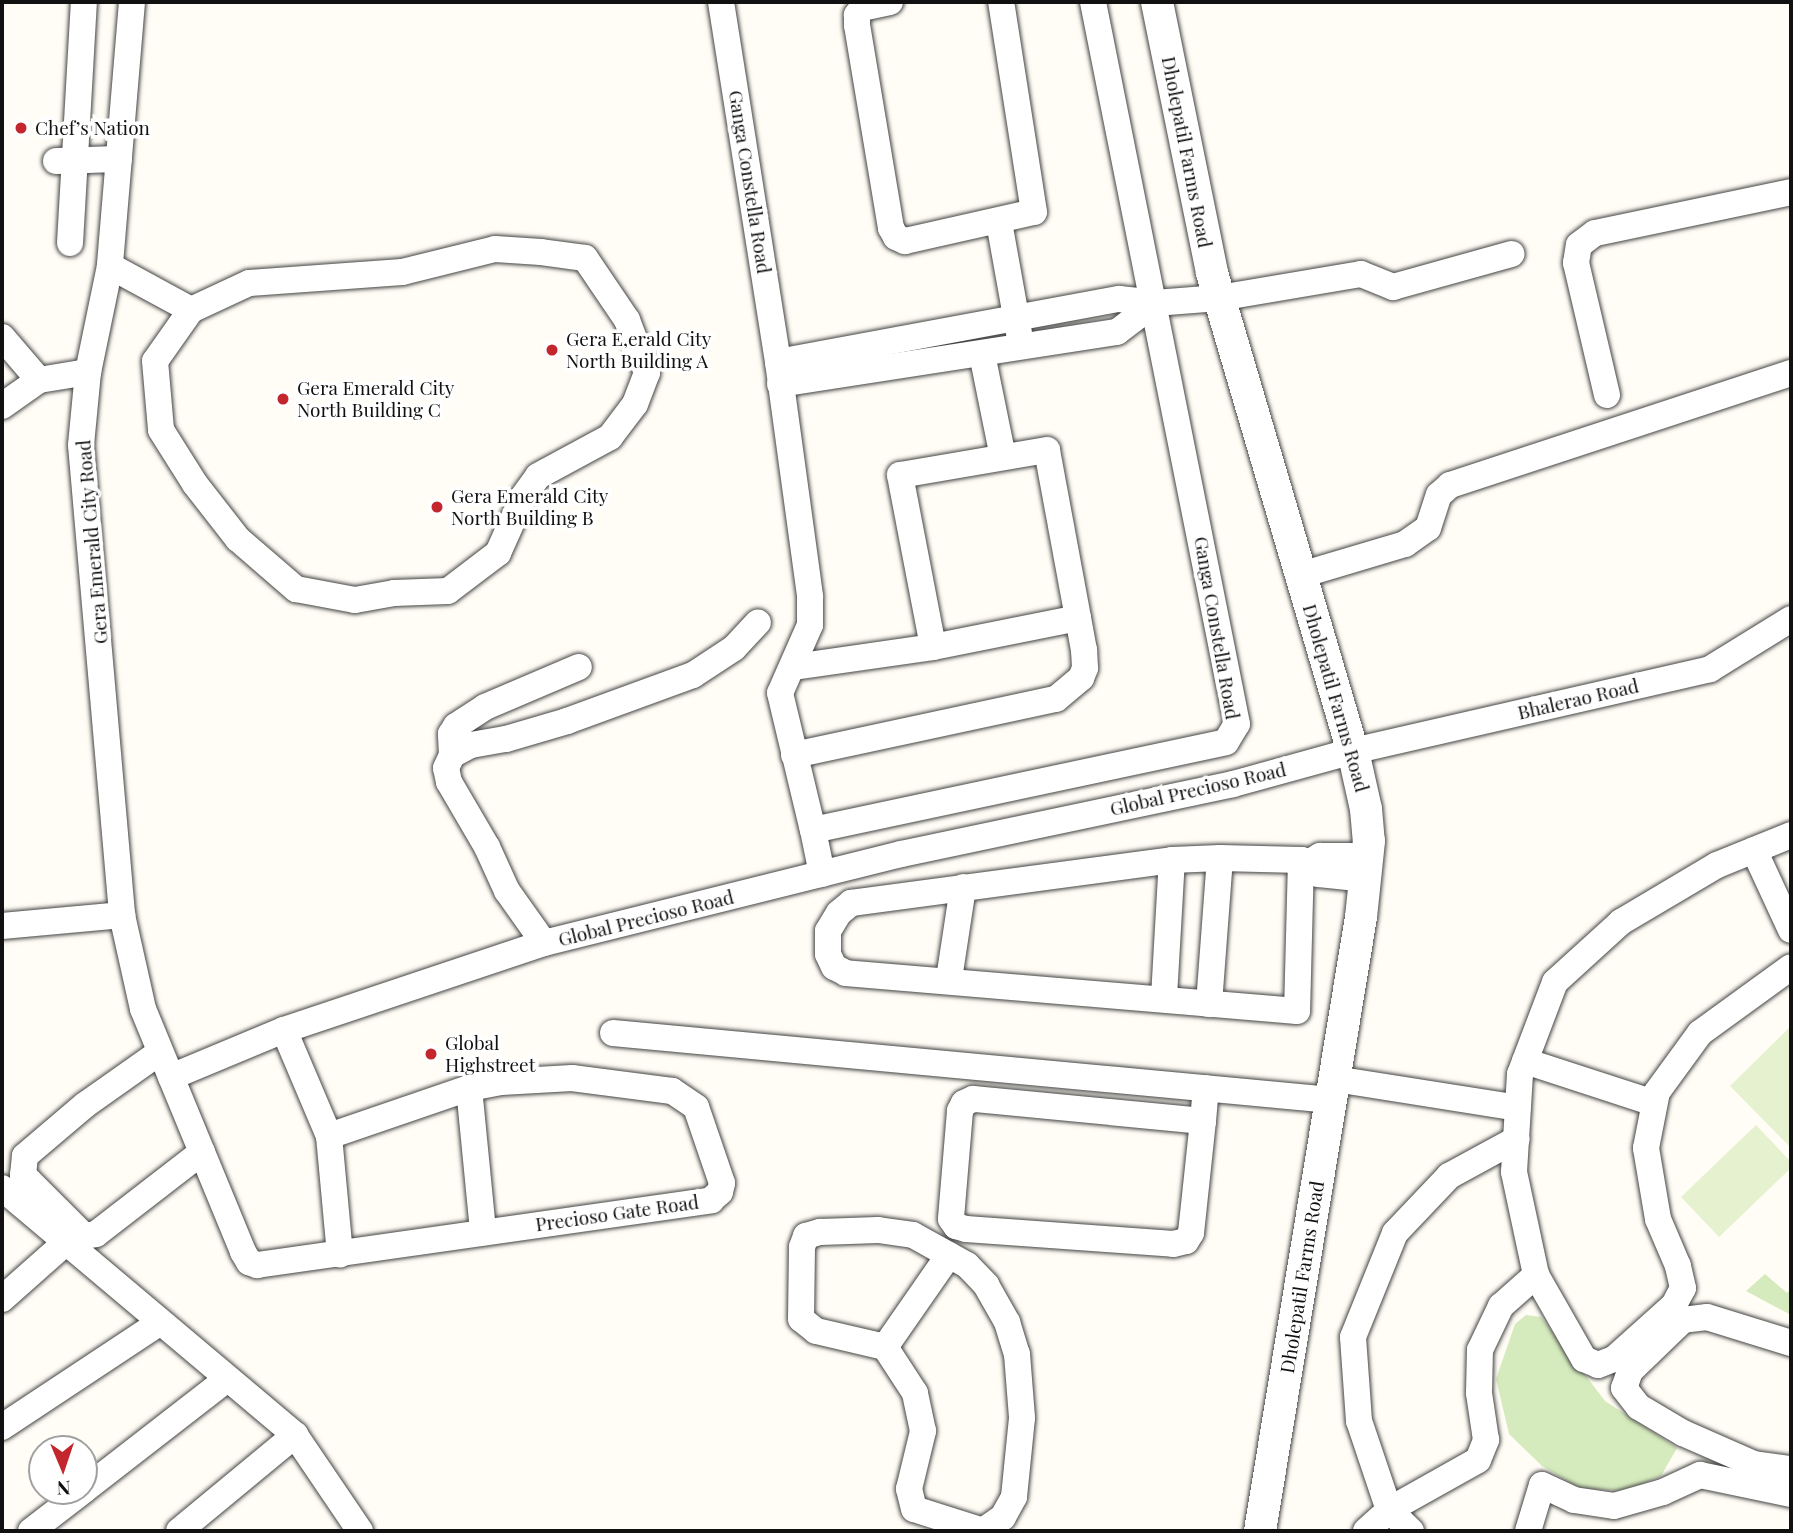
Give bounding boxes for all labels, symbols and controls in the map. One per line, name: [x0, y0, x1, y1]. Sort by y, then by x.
street label: Dholepatil Farms Road: [1157, 54, 1217, 250]
street label: Ganga Constella Road: [724, 88, 776, 276]
place label: Chef’s Nation: [35, 117, 150, 139]
marker: Chef’s Nation: [13, 120, 29, 136]
place label: Gera E,erald City North Building A: [566, 328, 712, 372]
marker: Gera E,erald City North Building A: [544, 342, 560, 358]
place label: Gera Emerald City North Building C: [297, 377, 455, 421]
marker: Gera Emerald City North Building C: [275, 391, 291, 407]
street label: Gera Emerald City Road: [72, 439, 112, 645]
place label: Gera Emerald City North Building B: [451, 485, 609, 529]
marker: Gera Emerald City North Building B: [429, 499, 445, 515]
street label: Ganga Constella Road: [1190, 535, 1244, 721]
street label: Dholepatil Farms Road: [1298, 601, 1374, 795]
street label: Bhalerao Road: [1515, 674, 1641, 724]
street label: Global Precioso Road: [1108, 758, 1288, 820]
street label: Global Precioso Road: [556, 885, 736, 951]
place label: Global Highstreet: [445, 1032, 535, 1076]
marker: Global Highstreet: [423, 1046, 439, 1062]
street label: Dholepatil Farms Road: [1276, 1179, 1328, 1375]
street label: Precioso Gate Road: [534, 1190, 700, 1236]
north arrow: [28, 1435, 98, 1505]
text: N: [56, 1476, 71, 1502]

